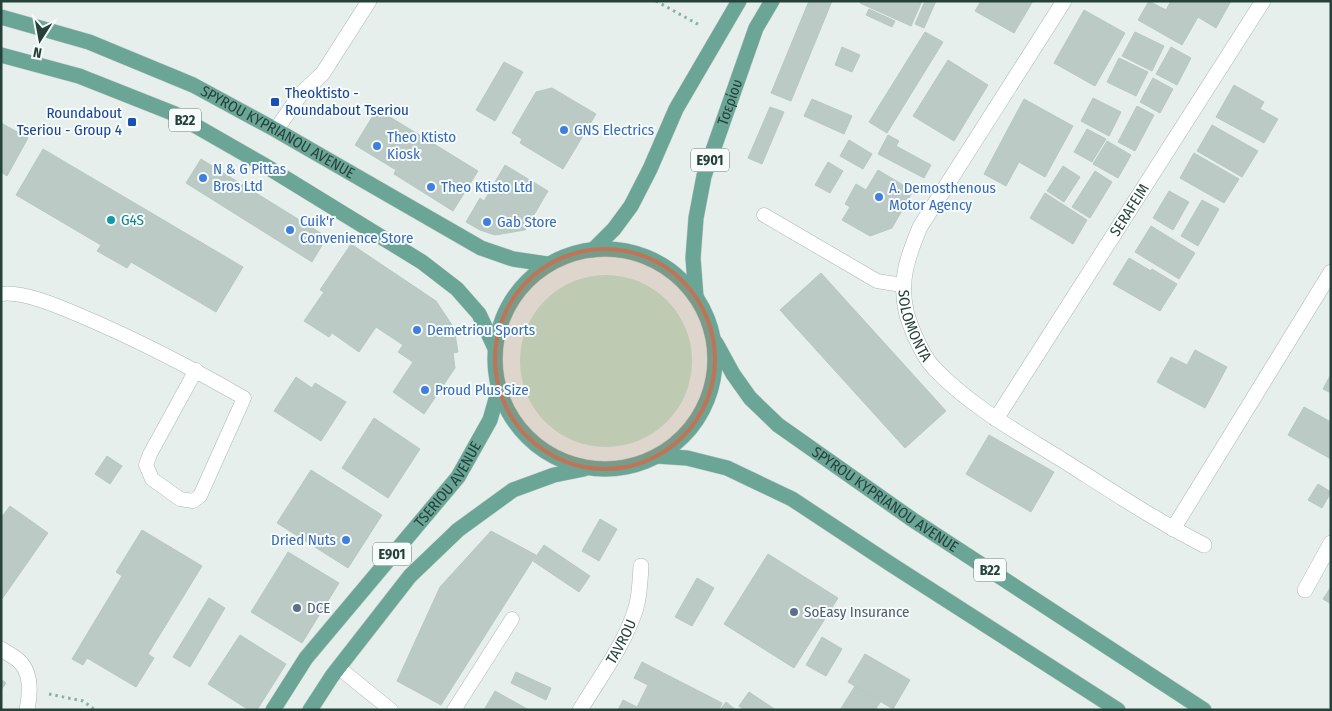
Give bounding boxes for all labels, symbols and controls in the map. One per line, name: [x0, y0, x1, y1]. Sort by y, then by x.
north arrow: [15, 15, 65, 65]
text: N: [32, 43, 43, 61]
street label: Τσερίου: [713, 77, 746, 128]
street label: SPYROU KYPRIANOU AVENUE: [198, 82, 358, 182]
place label: Theoktisto - Roundabout Tseriou: [285, 84, 409, 119]
marker: Theoktisto - Roundabout Tseriou: [269, 96, 281, 108]
place label: Roundabout Tseriou - Group 4: [17, 104, 122, 139]
road number: B22: [169, 108, 201, 132]
marker: Roundabout Tseriou - Group 4: [126, 116, 138, 128]
place label: GNS Electrics: [574, 121, 654, 139]
marker: GNS Electrics: [558, 124, 570, 136]
place label: Theo Ktisto Kiosk: [387, 128, 456, 163]
marker: Theo Ktisto Kiosk: [371, 140, 383, 152]
road number: E901: [691, 148, 729, 172]
place label: N & G Pittas Bros Ltd: [213, 160, 286, 195]
marker: N & G Pittas Bros Ltd: [197, 172, 209, 184]
place label: Theo Ktisto Ltd: [441, 178, 533, 196]
place label: A. Demosthenous Motor Agency: [889, 179, 996, 214]
street label: SERAFEIM: [1106, 180, 1153, 240]
marker: Theo Ktisto Ltd: [425, 181, 437, 193]
marker: A. Demosthenous Motor Agency: [873, 191, 885, 203]
place label: G4S: [121, 211, 144, 229]
place label: Cuik'r Convenience Store: [300, 212, 413, 247]
place label: Gab Store: [497, 213, 557, 231]
marker: G4S: [105, 214, 117, 226]
marker: Gab Store: [481, 216, 493, 228]
marker: Cuik'r Convenience Store: [284, 224, 296, 236]
street label: SOLOMONTA: [894, 289, 935, 365]
place label: Demetriou Sports: [427, 321, 535, 339]
marker: Demetriou Sports: [411, 324, 423, 336]
place label: Proud Plus Size: [435, 381, 529, 399]
marker: Proud Plus Size: [419, 384, 431, 396]
street label: TSERIOU AVENUE: [410, 438, 485, 531]
street label: SPYROU KYPRIANOU AVENUE: [808, 443, 962, 556]
place label: Dried Nuts: [271, 531, 336, 549]
marker: Dried Nuts: [340, 534, 352, 546]
road number: E901: [373, 542, 411, 566]
road number: B22: [974, 558, 1006, 582]
place label: DCE: [307, 599, 330, 617]
marker: DCE: [291, 602, 303, 614]
place label: SoEasy Insurance: [804, 603, 910, 621]
marker: SoEasy Insurance: [788, 606, 800, 618]
street label: TAVROU: [602, 617, 640, 667]

